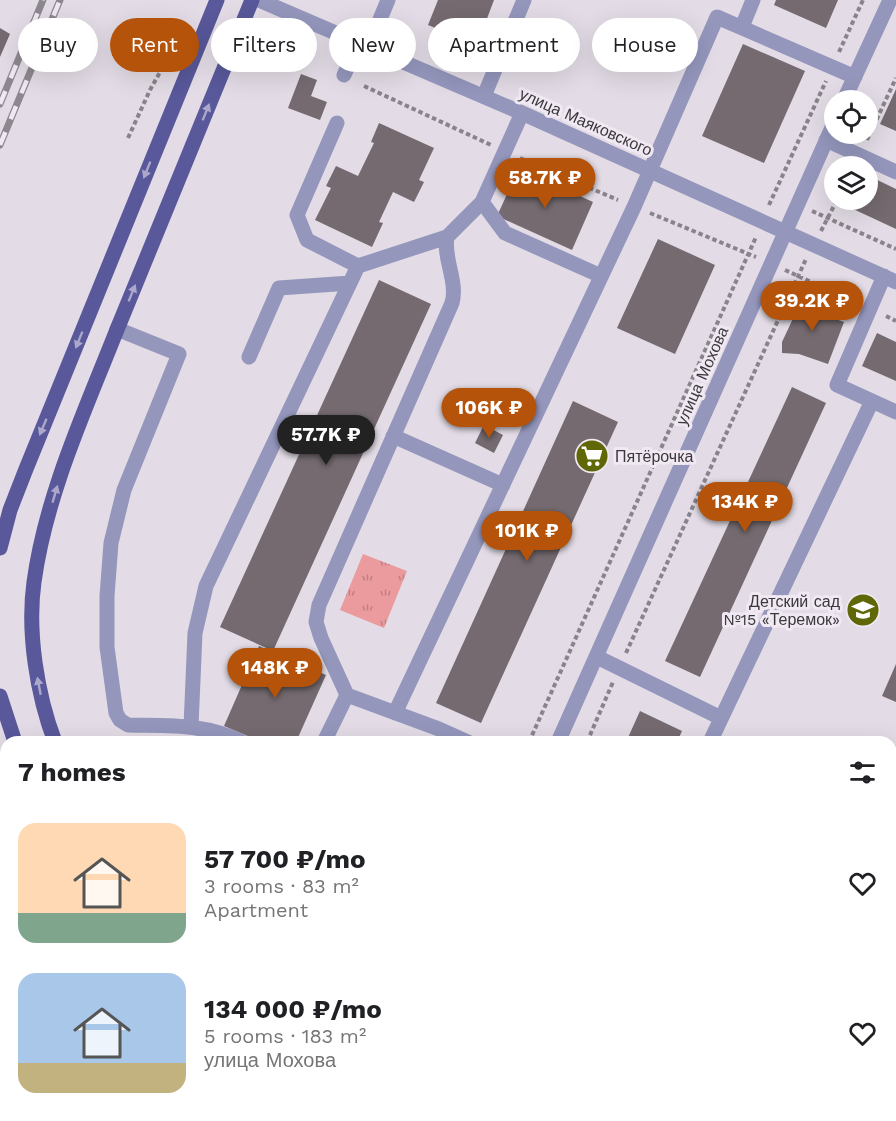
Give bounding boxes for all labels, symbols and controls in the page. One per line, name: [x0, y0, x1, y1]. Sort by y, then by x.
chip: Buy: [18, 18, 98, 72]
chip: Rent: [110, 18, 199, 72]
chip: Filters: [211, 18, 317, 72]
chip: New: [329, 18, 416, 72]
chip: Apartment: [428, 18, 580, 72]
chip: House: [592, 18, 698, 72]
street label: улица Маяковского: [517, 84, 655, 160]
map controls: [824, 90, 878, 210]
button: locate: [824, 90, 878, 144]
one-way arrow: [202, 103, 211, 121]
button: layers: [824, 156, 878, 210]
pin: 58.7K ₽: [490, 158, 600, 209]
one-way arrow: [142, 162, 152, 180]
text: 58.7K ₽: [508, 165, 582, 189]
pin: 39.2K ₽: [757, 281, 867, 332]
one-way arrow: [127, 283, 137, 301]
text: 39.2K ₽: [774, 288, 850, 312]
street label: улица Мохова: [672, 324, 732, 428]
one-way arrow: [74, 331, 84, 349]
pin: 106K ₽: [440, 388, 538, 439]
text: 106K ₽: [455, 395, 523, 419]
pin: 57.7K ₽: [271, 415, 381, 466]
one-way arrow: [38, 418, 47, 436]
text: 57.7K ₽: [291, 422, 361, 446]
supermarket icon: Пятёрочка: [574, 438, 610, 474]
place label: Пятёрочка: [615, 447, 694, 466]
pin: 134K ₽: [696, 482, 794, 533]
one-way arrow: [51, 485, 60, 503]
text: 134K ₽: [712, 489, 778, 513]
pin: 101K ₽: [478, 511, 576, 562]
text: 101K ₽: [495, 518, 559, 542]
place label: Детский сад №15 «Теремок»: [723, 592, 841, 629]
school or university icon: Детский сад №15 «Теремок»: [845, 592, 881, 628]
pin: 148K ₽: [226, 648, 324, 699]
text: 148K ₽: [241, 655, 309, 679]
one-way arrow: [34, 677, 43, 696]
icon: filters: [846, 756, 879, 789]
text: 7 homes: [18, 757, 126, 787]
text: 57 700 ₽/mo: [204, 844, 366, 874]
icon: home: [66, 847, 138, 919]
icon: heart: [846, 867, 879, 900]
text: 3 rooms · 83 m²: [204, 874, 359, 898]
text: Apartment: [204, 898, 308, 922]
text: 134 000 ₽/mo: [204, 994, 382, 1024]
icon: home: [66, 997, 138, 1069]
icon: heart: [846, 1017, 879, 1050]
text: 5 rooms · 183 m²: [204, 1024, 366, 1048]
text: улица Мохова: [204, 1048, 336, 1072]

